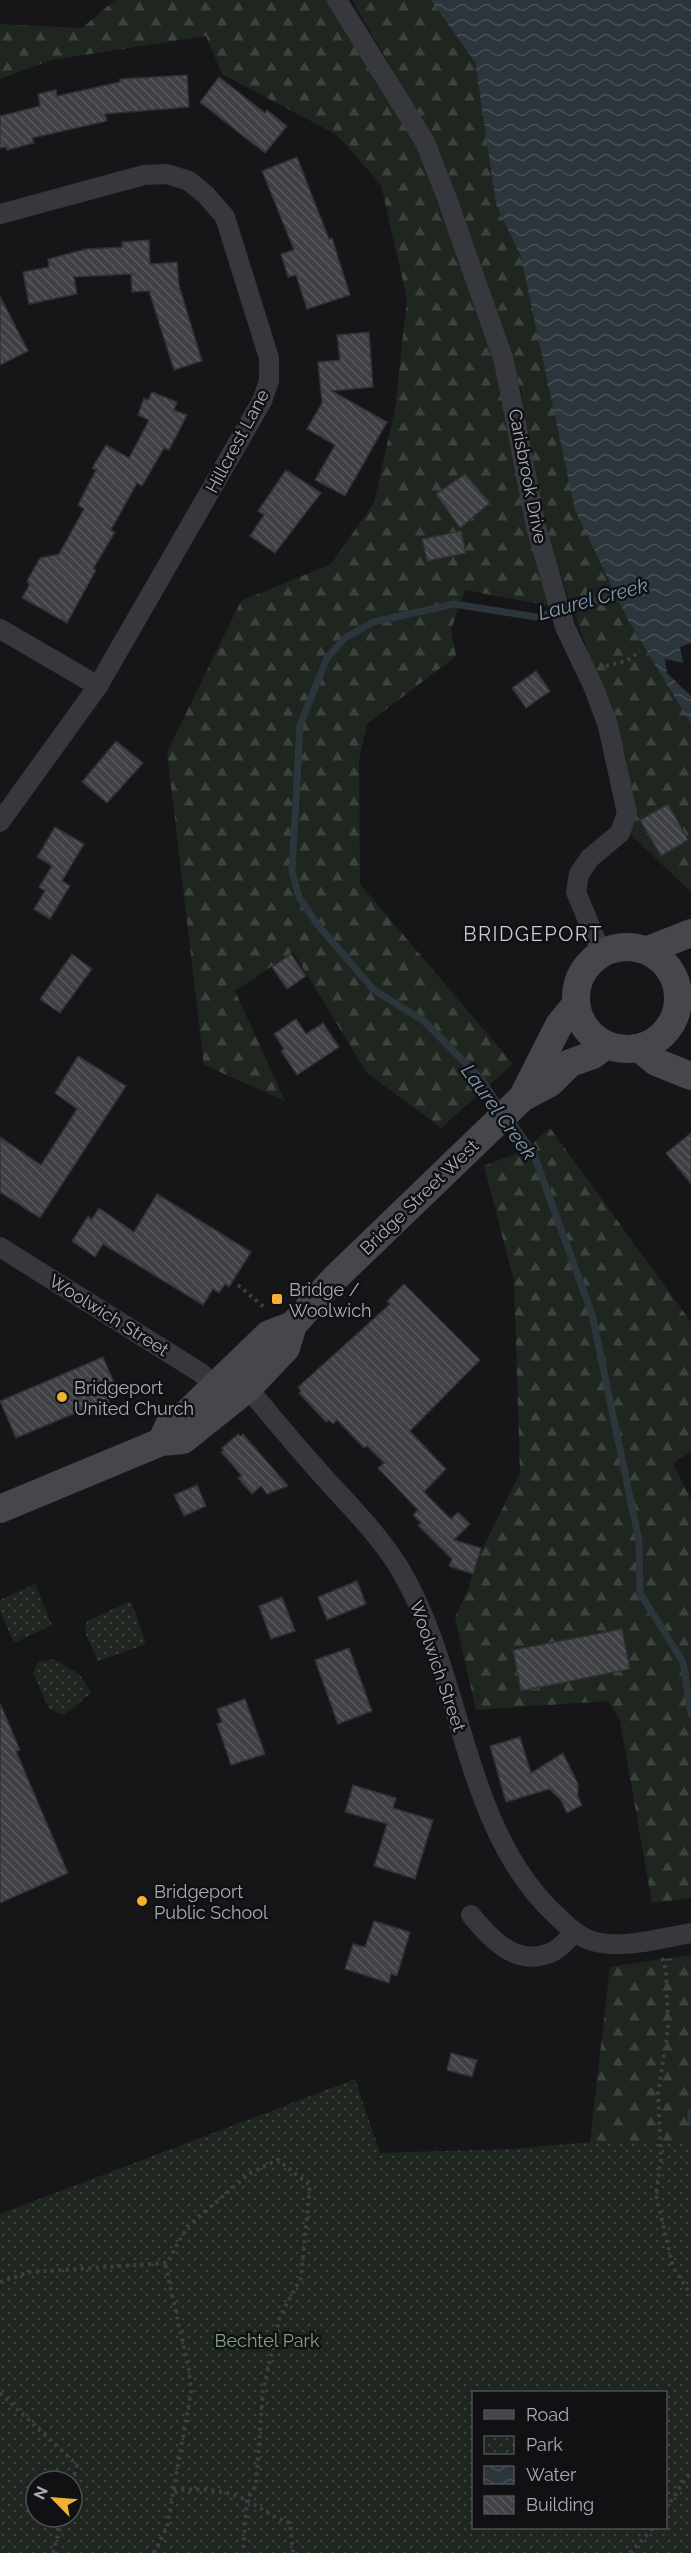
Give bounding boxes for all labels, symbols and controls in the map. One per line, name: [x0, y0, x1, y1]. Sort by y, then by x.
street label: Hillcrest Lane: [201, 385, 273, 496]
street label: Carisbrook Drive: [505, 407, 551, 546]
water label: Laurel Creek: [535, 573, 651, 625]
district label: BRIDGEPORT: [463, 922, 603, 946]
water label: Laurel Creek: [456, 1059, 542, 1165]
street label: Bridge Street West: [355, 1135, 483, 1259]
street label: Woolwich Street: [45, 1270, 173, 1360]
place label: Bridge / Woolwich: [289, 1279, 372, 1321]
marker: Bridge / Woolwich: [270, 1292, 284, 1306]
place label: Bridgeport United Church: [74, 1377, 194, 1419]
marker: Bridgeport United Church: [55, 1390, 69, 1404]
street label: Woolwich Street: [406, 1598, 470, 1734]
place label: Bridgeport Public School: [154, 1881, 268, 1923]
marker: Bridgeport Public School: [135, 1894, 149, 1908]
park label: Bechtel Park: [215, 2330, 320, 2351]
legend: [472, 2391, 667, 2529]
text: Road: [526, 2404, 569, 2425]
text: Park: [526, 2434, 563, 2455]
text: Water: [526, 2464, 577, 2485]
north arrow: [24, 2469, 84, 2529]
text: N: [30, 2483, 52, 2502]
text: Building: [526, 2494, 594, 2515]

